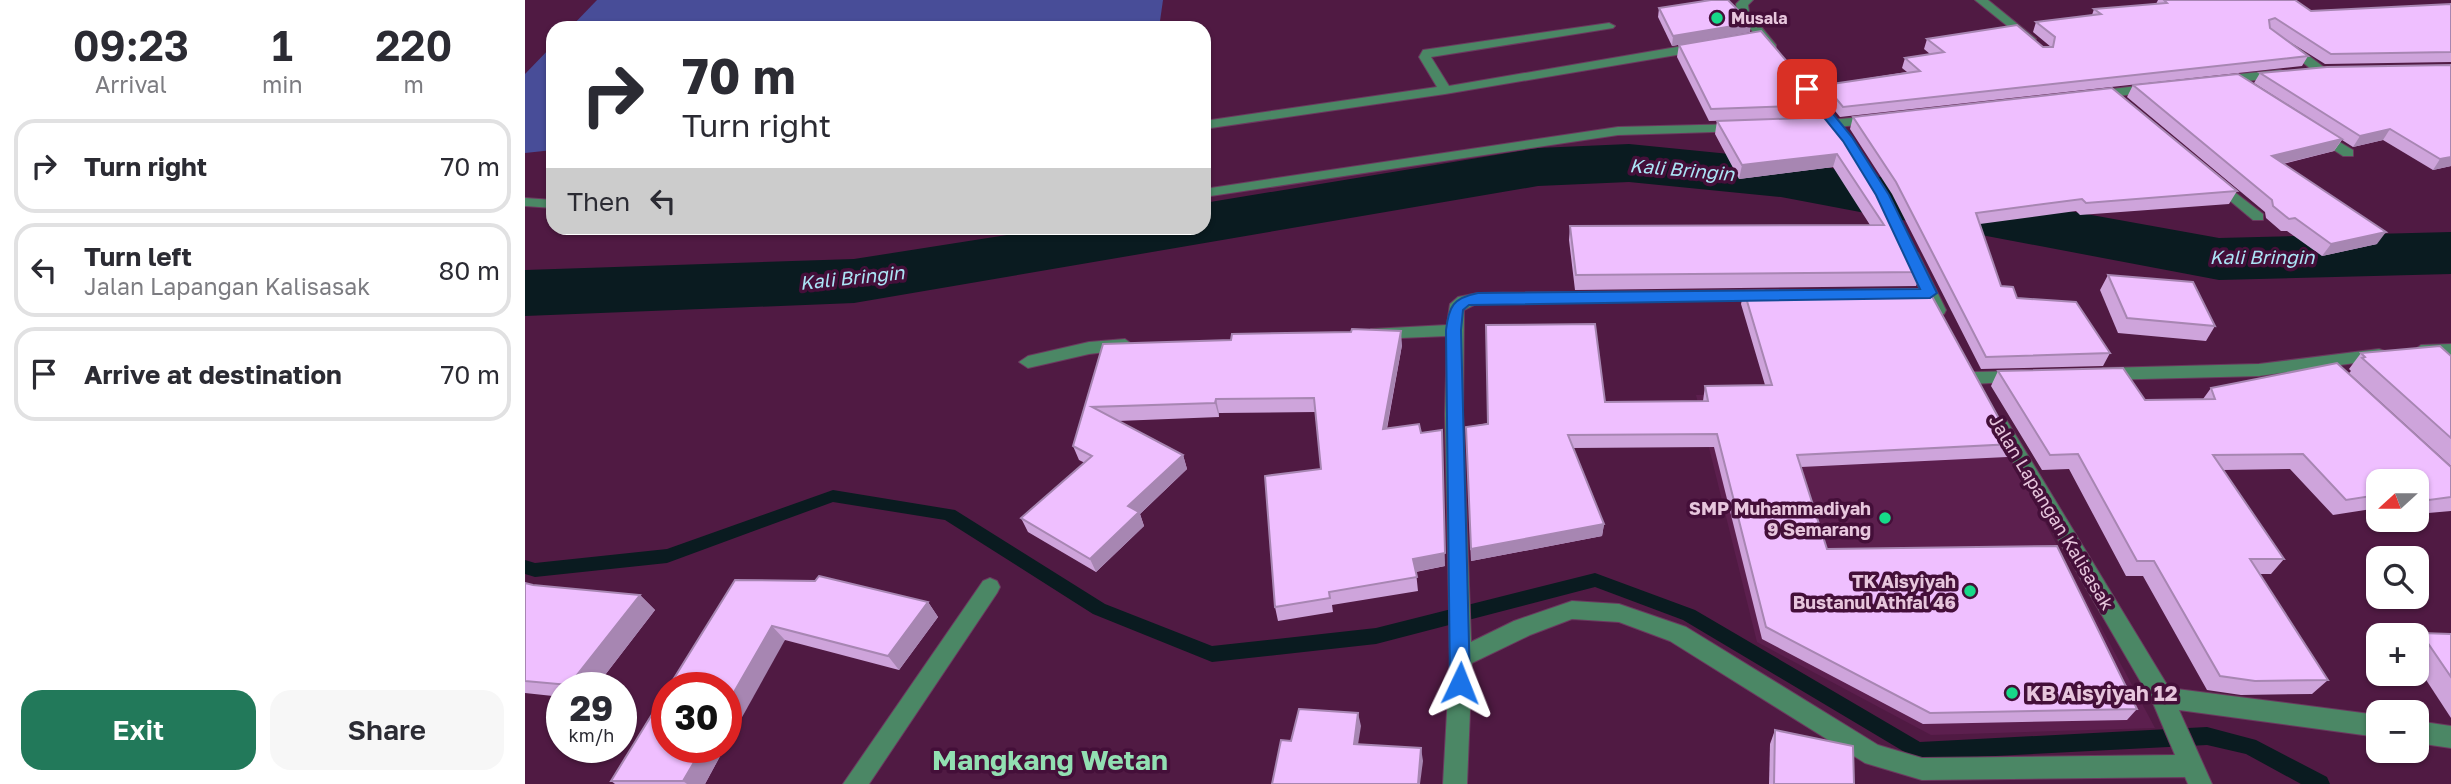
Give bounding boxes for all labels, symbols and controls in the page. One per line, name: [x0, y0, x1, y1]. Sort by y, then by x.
place label: Musala: [1731, 8, 1788, 28]
marker: Musala: [1709, 10, 1725, 26]
text: 09:23: [73, 20, 189, 70]
text: 1: [272, 20, 293, 70]
text: 220: [375, 20, 452, 70]
text: 70 m: [682, 46, 796, 105]
icon: right: [567, 49, 658, 140]
pin: [1777, 59, 1837, 119]
text: Arrival: [95, 70, 167, 98]
text: min: [262, 70, 303, 98]
text: m: [404, 70, 424, 98]
icon: arrive: [1788, 70, 1826, 108]
text: Turn right: [682, 106, 831, 144]
icon: right: [25, 147, 63, 185]
text: Turn right: [84, 151, 207, 182]
text: 70 m: [441, 151, 500, 182]
water label: Kali Bringin: [1629, 153, 1737, 185]
icon: left: [644, 182, 682, 220]
text: Then: [567, 186, 630, 217]
text: Turn left: [84, 241, 192, 272]
water label: Kali Bringin: [2210, 245, 2316, 268]
icon: left: [25, 251, 63, 289]
text: 80 m: [439, 255, 500, 286]
water label: Kali Bringin: [799, 260, 907, 294]
text: Jalan Lapangan Kalisasak: [84, 272, 370, 300]
icon: arrive: [25, 355, 63, 393]
text: Arrive at destination: [84, 359, 342, 390]
text: 70 m: [441, 359, 500, 390]
street label: Jalan Lapangan Kalisasak: [1985, 410, 2119, 614]
north arrow: [2366, 469, 2429, 532]
map controls: [2366, 469, 2429, 763]
place label: SMP Muhammadiyah 9 Semarang: [1689, 497, 1871, 540]
marker: SMP Muhammadiyah 9 Semarang: [1877, 510, 1893, 526]
button: search: [2366, 546, 2429, 609]
place label: TK Aisyiyah Bustanul Athfal 46: [1793, 570, 1956, 613]
marker: TK Aisyiyah Bustanul Athfal 46: [1962, 583, 1978, 599]
button: +: [2366, 623, 2429, 686]
position arrow: [1423, 646, 1497, 720]
speed limit sign: 30: [651, 672, 742, 763]
place label: KB Aisyiyah 12: [2026, 680, 2178, 706]
marker: KB Aisyiyah 12: [2004, 685, 2020, 701]
text: 29: [570, 687, 613, 729]
button: Exit: [21, 690, 256, 770]
button: Share: [270, 690, 504, 770]
button: −: [2366, 700, 2429, 763]
text: km/h: [569, 724, 614, 746]
district label: Mangkang Wetan: [932, 743, 1168, 776]

